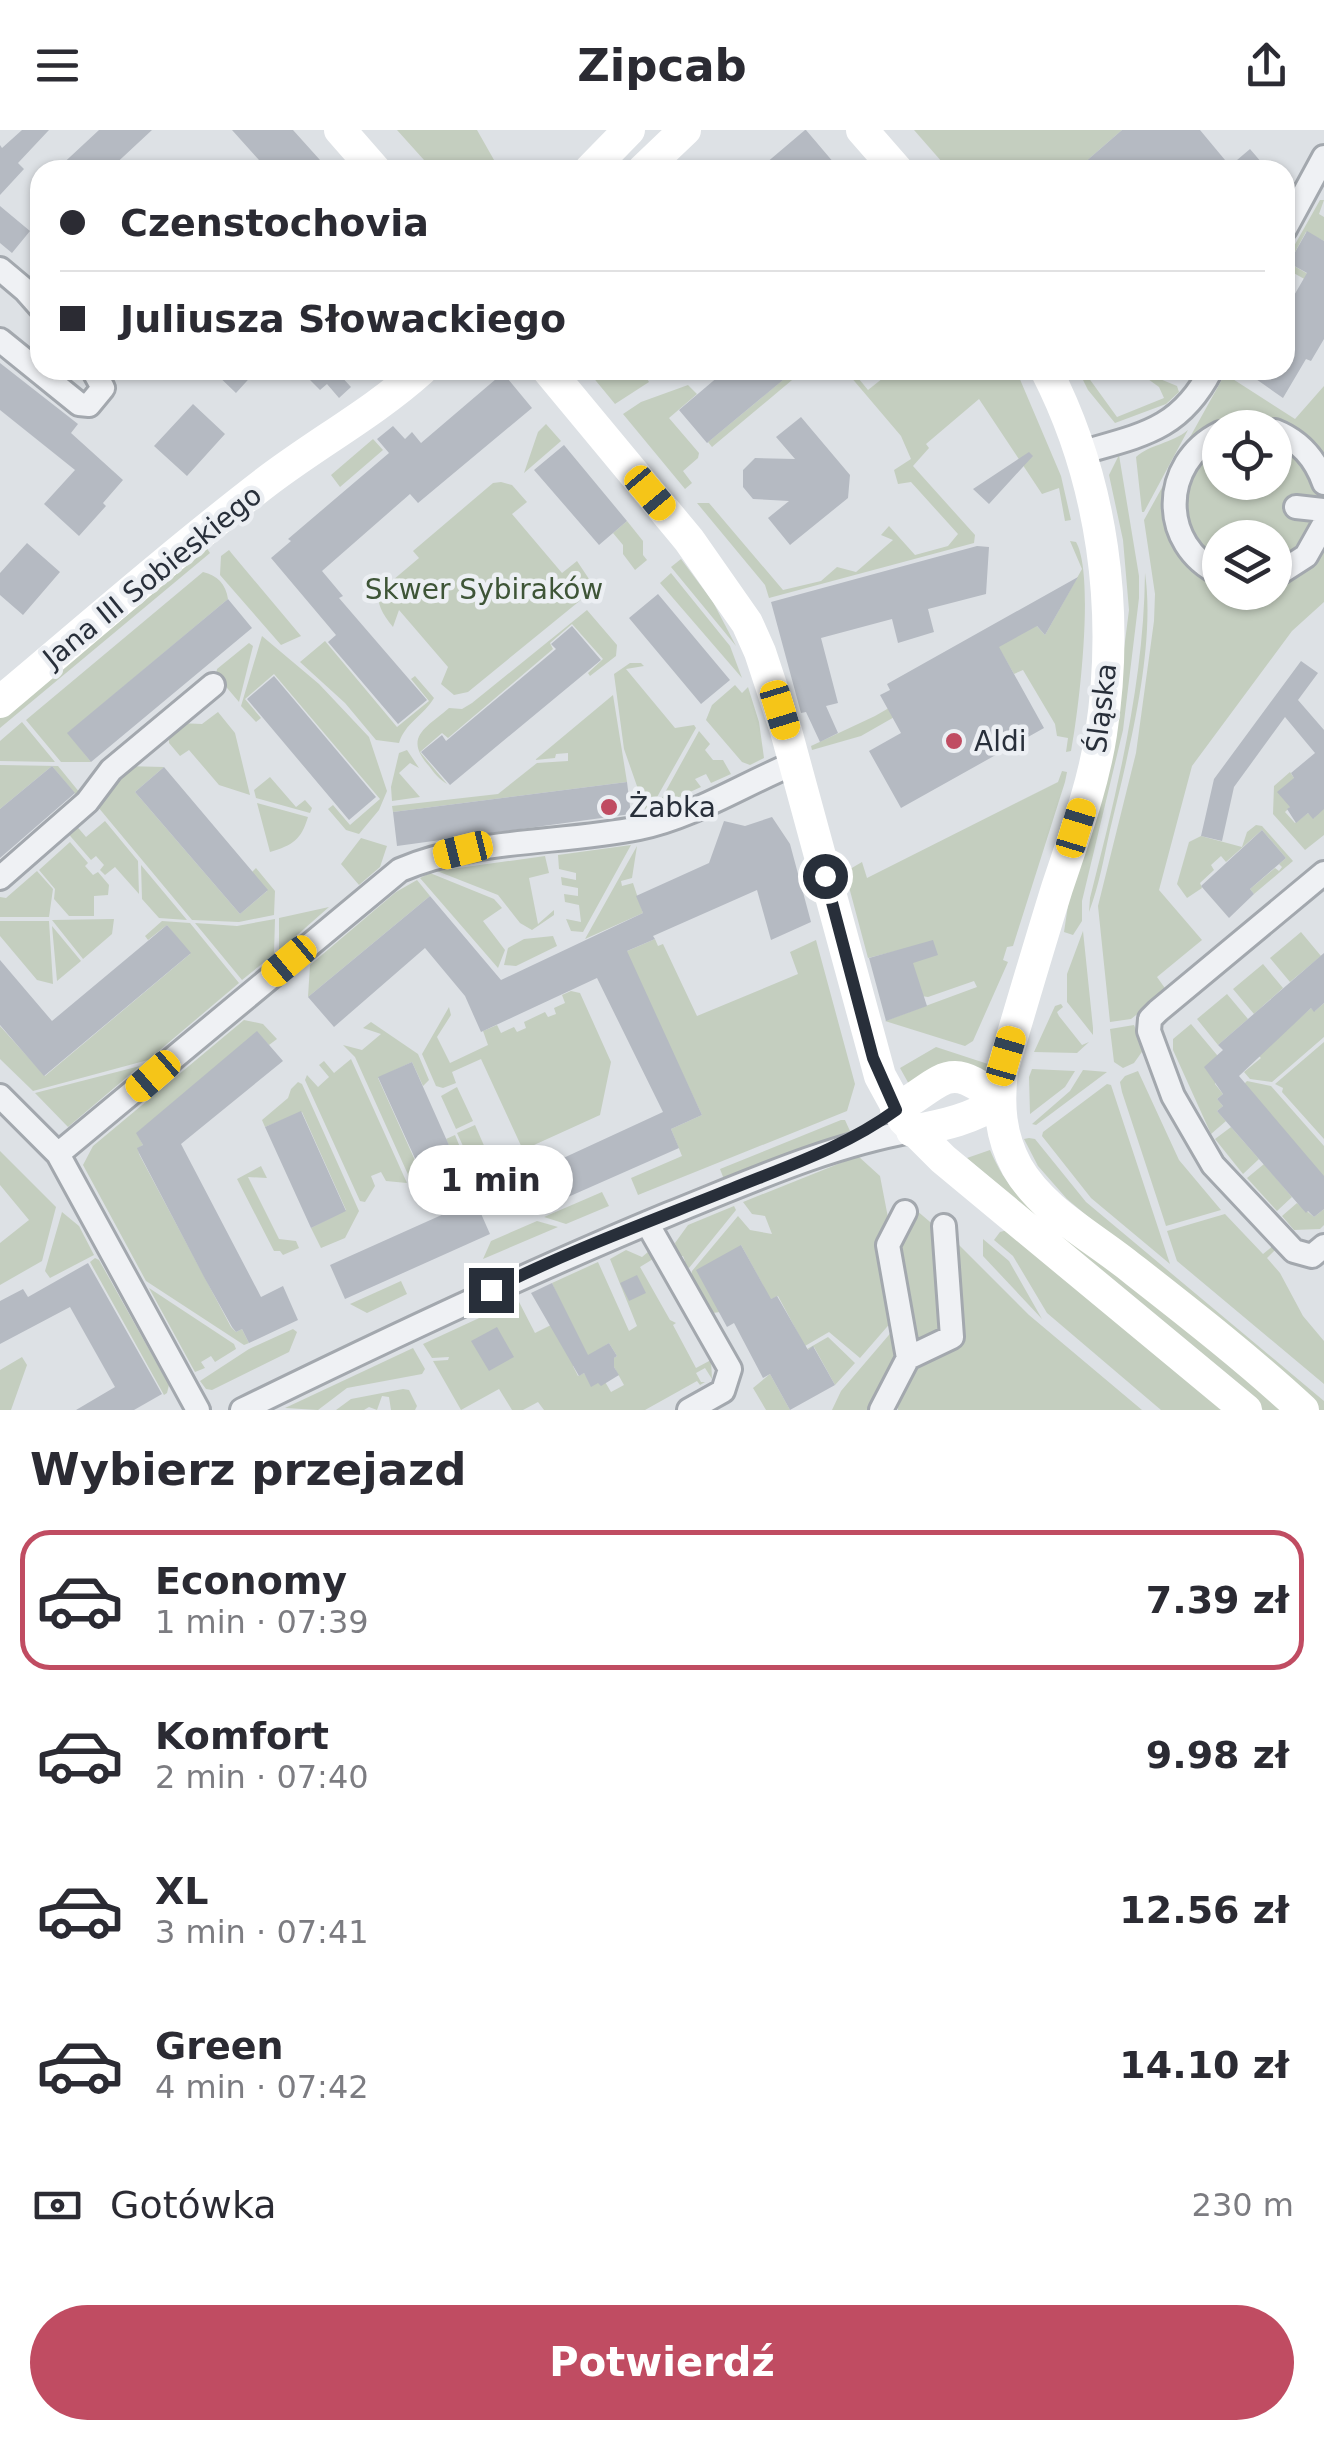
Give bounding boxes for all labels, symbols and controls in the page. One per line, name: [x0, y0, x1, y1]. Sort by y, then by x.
icon: menu: [30, 38, 85, 93]
icon: share: [1239, 38, 1294, 93]
text: Zipcab: [577, 39, 747, 92]
text: Czenstochovia: [120, 201, 429, 245]
text: Juliusza Słowackiego: [120, 297, 566, 341]
map controls: [1202, 410, 1292, 610]
button: locate: [1202, 410, 1292, 500]
car: [619, 460, 681, 526]
street label: Jana III Sobieskiego: [35, 478, 268, 676]
button: layers: [1202, 520, 1292, 610]
park label: Skwer Sybiraków: [365, 573, 603, 606]
street label: Śląska: [1079, 661, 1123, 755]
car: [757, 677, 803, 743]
place label: Aldi: [974, 725, 1027, 758]
marker: Aldi: [943, 730, 965, 752]
place label: Żabka: [629, 791, 716, 824]
car: [1053, 795, 1099, 861]
marker: Żabka: [598, 796, 620, 818]
car: [430, 828, 496, 872]
route start: [803, 854, 848, 899]
car: [256, 930, 322, 992]
car: [983, 1023, 1029, 1089]
car: [121, 1045, 185, 1107]
callout: 1 min: [408, 1145, 574, 1215]
text: 1 min: [440, 1161, 541, 1199]
route end: [469, 1268, 514, 1313]
text: Wybierz przejazd: [30, 1443, 467, 1496]
icon: car: [35, 1555, 125, 1645]
text: Economy: [155, 1559, 347, 1603]
text: 7.39 zł: [1146, 1578, 1289, 1622]
text: 1 min · 07:39: [155, 1603, 369, 1641]
icon: car: [35, 1710, 125, 1800]
text: Komfort: [155, 1714, 329, 1758]
text: 9.98 zł: [1146, 1733, 1289, 1777]
text: 2 min · 07:40: [155, 1758, 369, 1796]
icon: car: [35, 1865, 125, 1955]
text: XL: [155, 1869, 209, 1913]
text: 12.56 zł: [1119, 1888, 1289, 1932]
text: 3 min · 07:41: [155, 1913, 369, 1951]
icon: car: [35, 2020, 125, 2110]
text: Green: [155, 2024, 284, 2068]
text: 14.10 zł: [1119, 2043, 1289, 2087]
text: 4 min · 07:42: [155, 2068, 369, 2106]
icon: cash: [30, 2178, 85, 2233]
text: Gotówka: [110, 2183, 277, 2227]
text: 230 m: [1192, 2186, 1294, 2224]
button: Potwierdź: [30, 2305, 1294, 2420]

